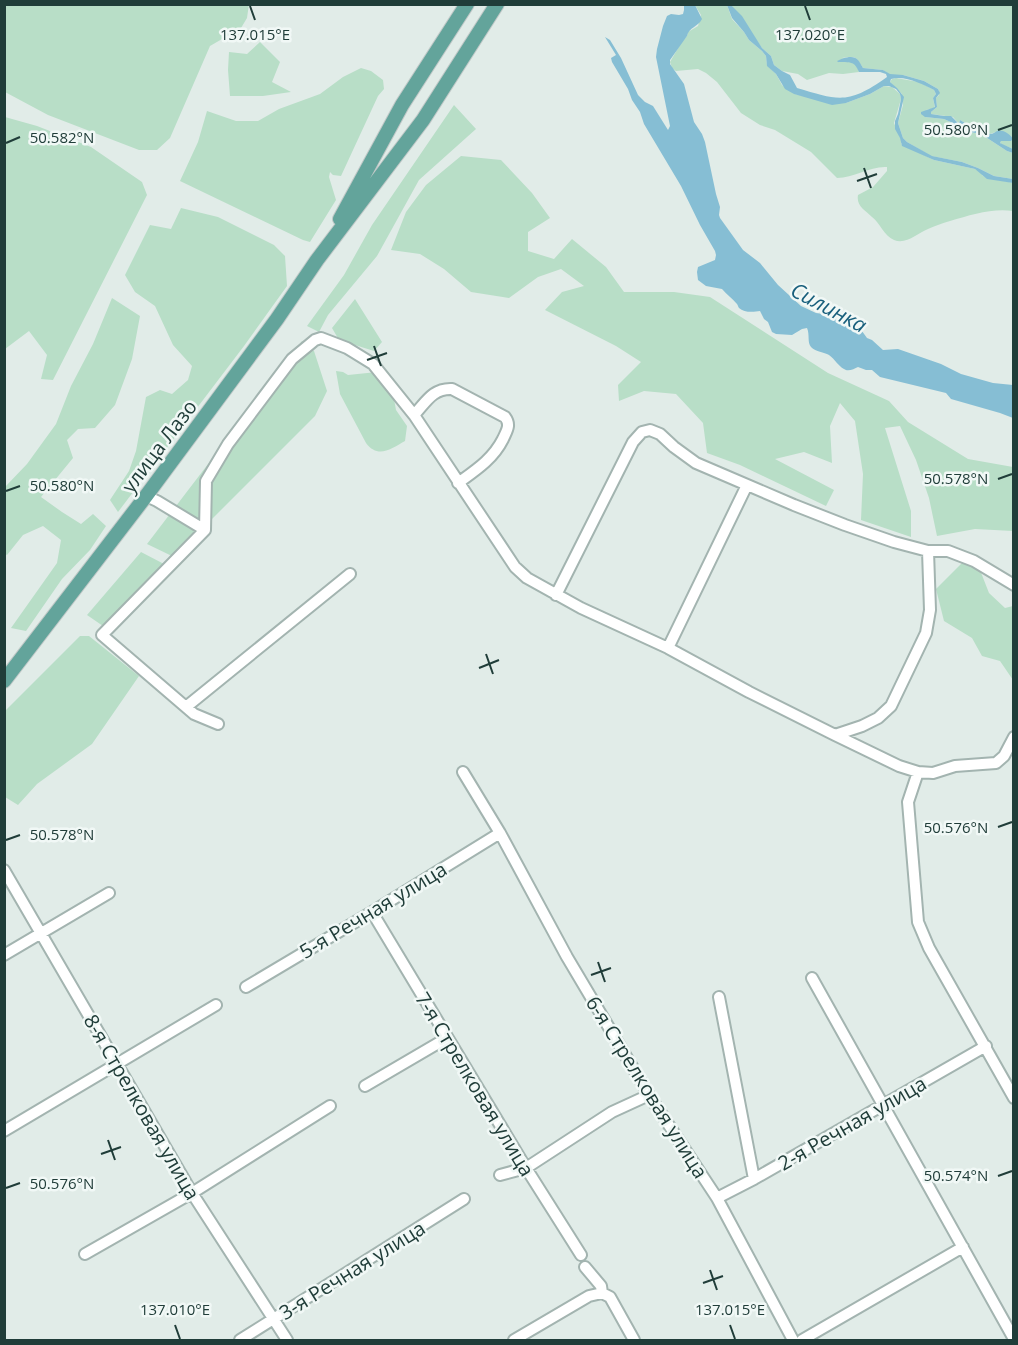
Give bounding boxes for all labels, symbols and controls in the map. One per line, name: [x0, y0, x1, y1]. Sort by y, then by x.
text: 137.015°E: [220, 24, 290, 44]
text: 137.020°E: [775, 24, 845, 44]
text: 50.580°N: [924, 119, 988, 139]
text: 50.582°N: [30, 127, 94, 147]
water label: Силинка: [786, 275, 872, 339]
street label: улица Лазо: [115, 394, 203, 498]
text: 50.578°N: [924, 468, 988, 488]
text: 50.580°N: [30, 475, 94, 495]
text: 50.576°N: [924, 817, 988, 837]
text: 50.578°N: [30, 824, 94, 844]
street label: 5-я Речная улица: [294, 855, 452, 965]
street label: 7-я Стрелковая улица: [409, 987, 541, 1181]
street label: 6-я Стрелковая улица: [580, 991, 714, 1183]
street label: 8-я Стрелковая улица: [78, 1009, 206, 1205]
street label: 2-я Речная улица: [773, 1069, 931, 1177]
text: 50.574°N: [924, 1165, 988, 1185]
text: 50.576°N: [30, 1173, 94, 1193]
street label: 3-я Речная улица: [274, 1214, 430, 1326]
text: 137.010°E: [140, 1299, 210, 1319]
text: 137.015°E: [695, 1299, 765, 1319]

